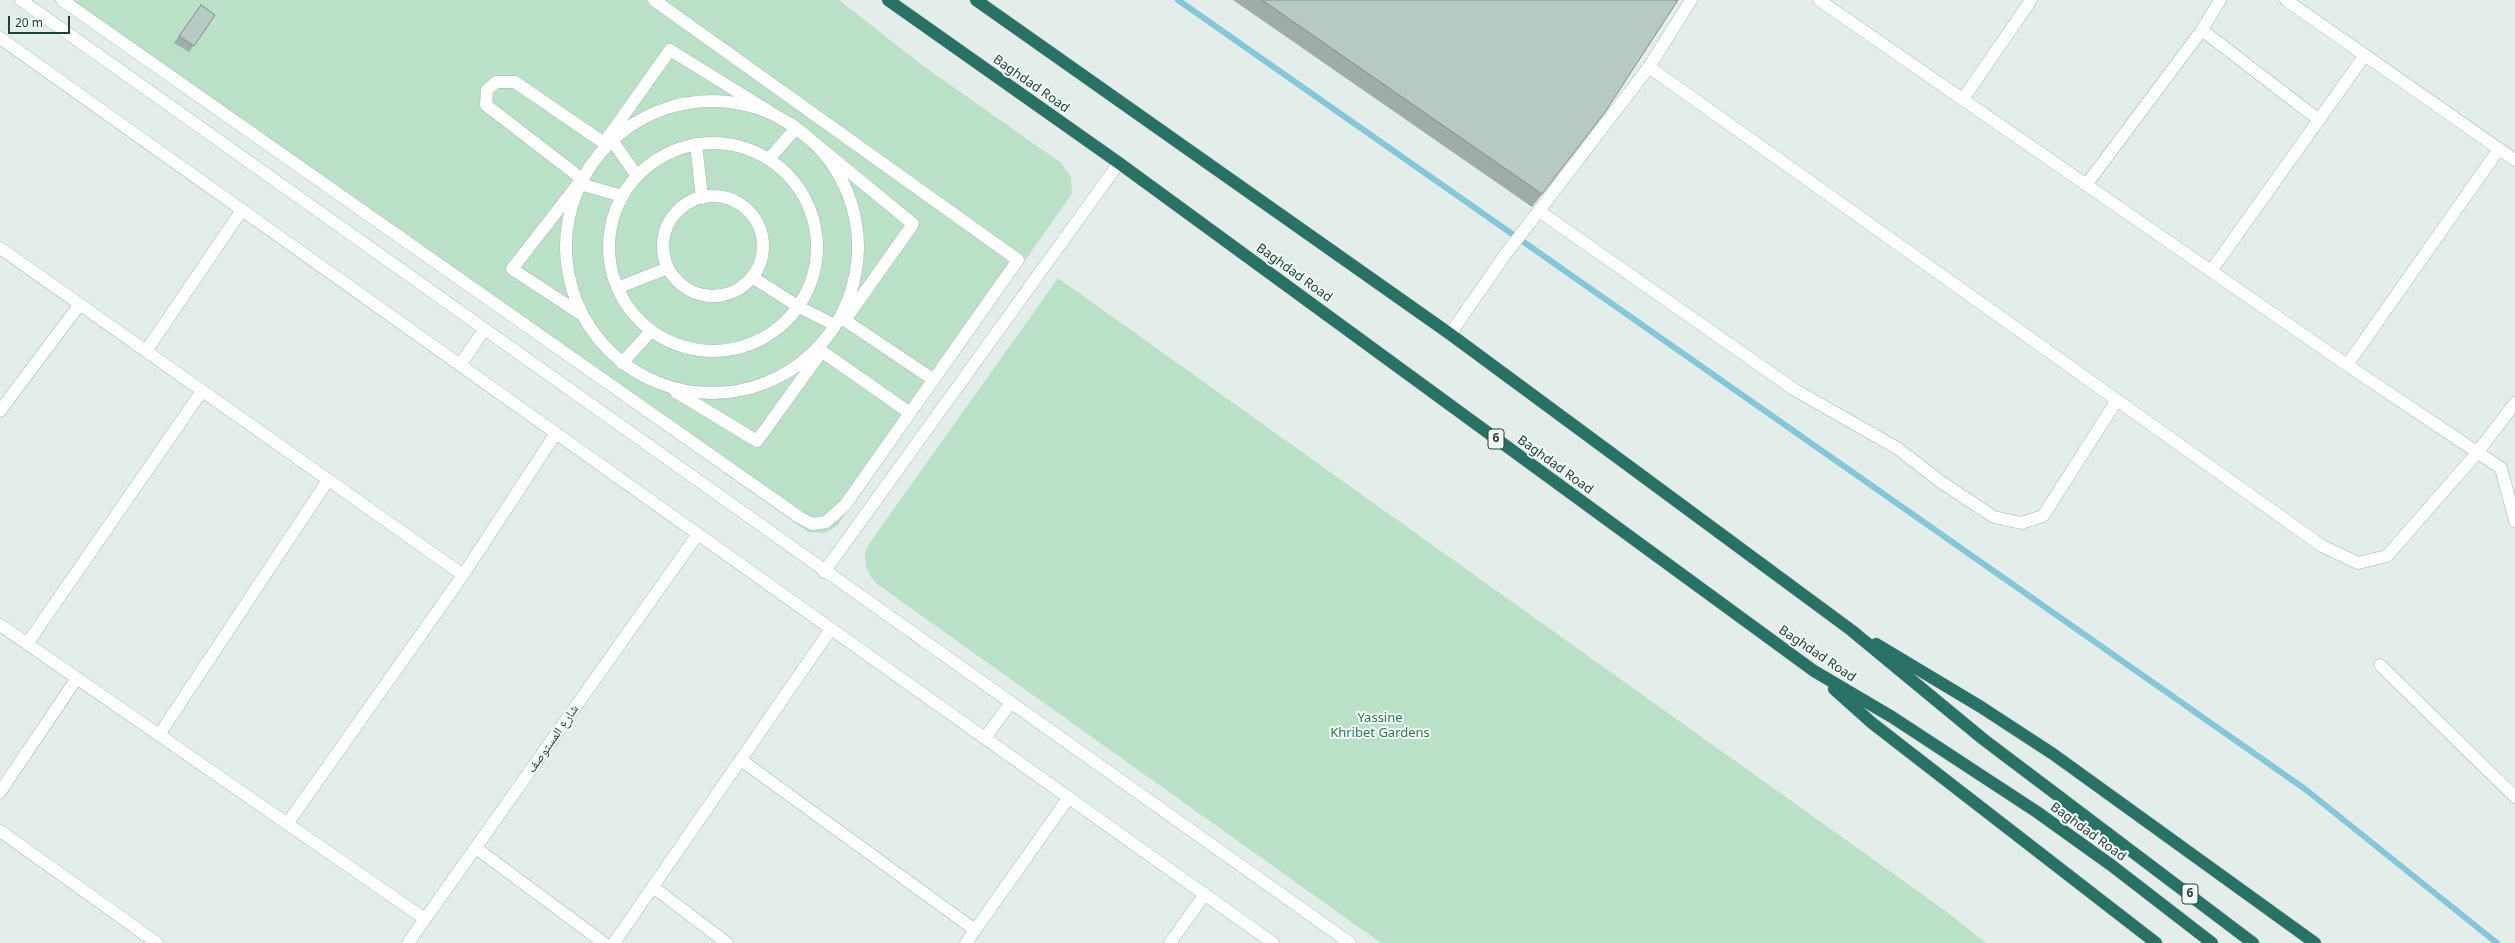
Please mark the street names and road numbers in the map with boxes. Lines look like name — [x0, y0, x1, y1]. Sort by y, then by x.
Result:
street label: Baghdad Road — [990, 52, 1072, 116]
street label: Baghdad Road — [1253, 240, 1335, 306]
road number: 6 — [1488, 429, 1504, 449]
street label: Baghdad Road — [1514, 432, 1596, 498]
street label: Baghdad Road — [1775, 622, 1859, 686]
street label: شارع المستوصف — [524, 702, 582, 776]
street label: Baghdad Road — [2047, 799, 2129, 865]
road number: 6 — [2182, 884, 2198, 904]

